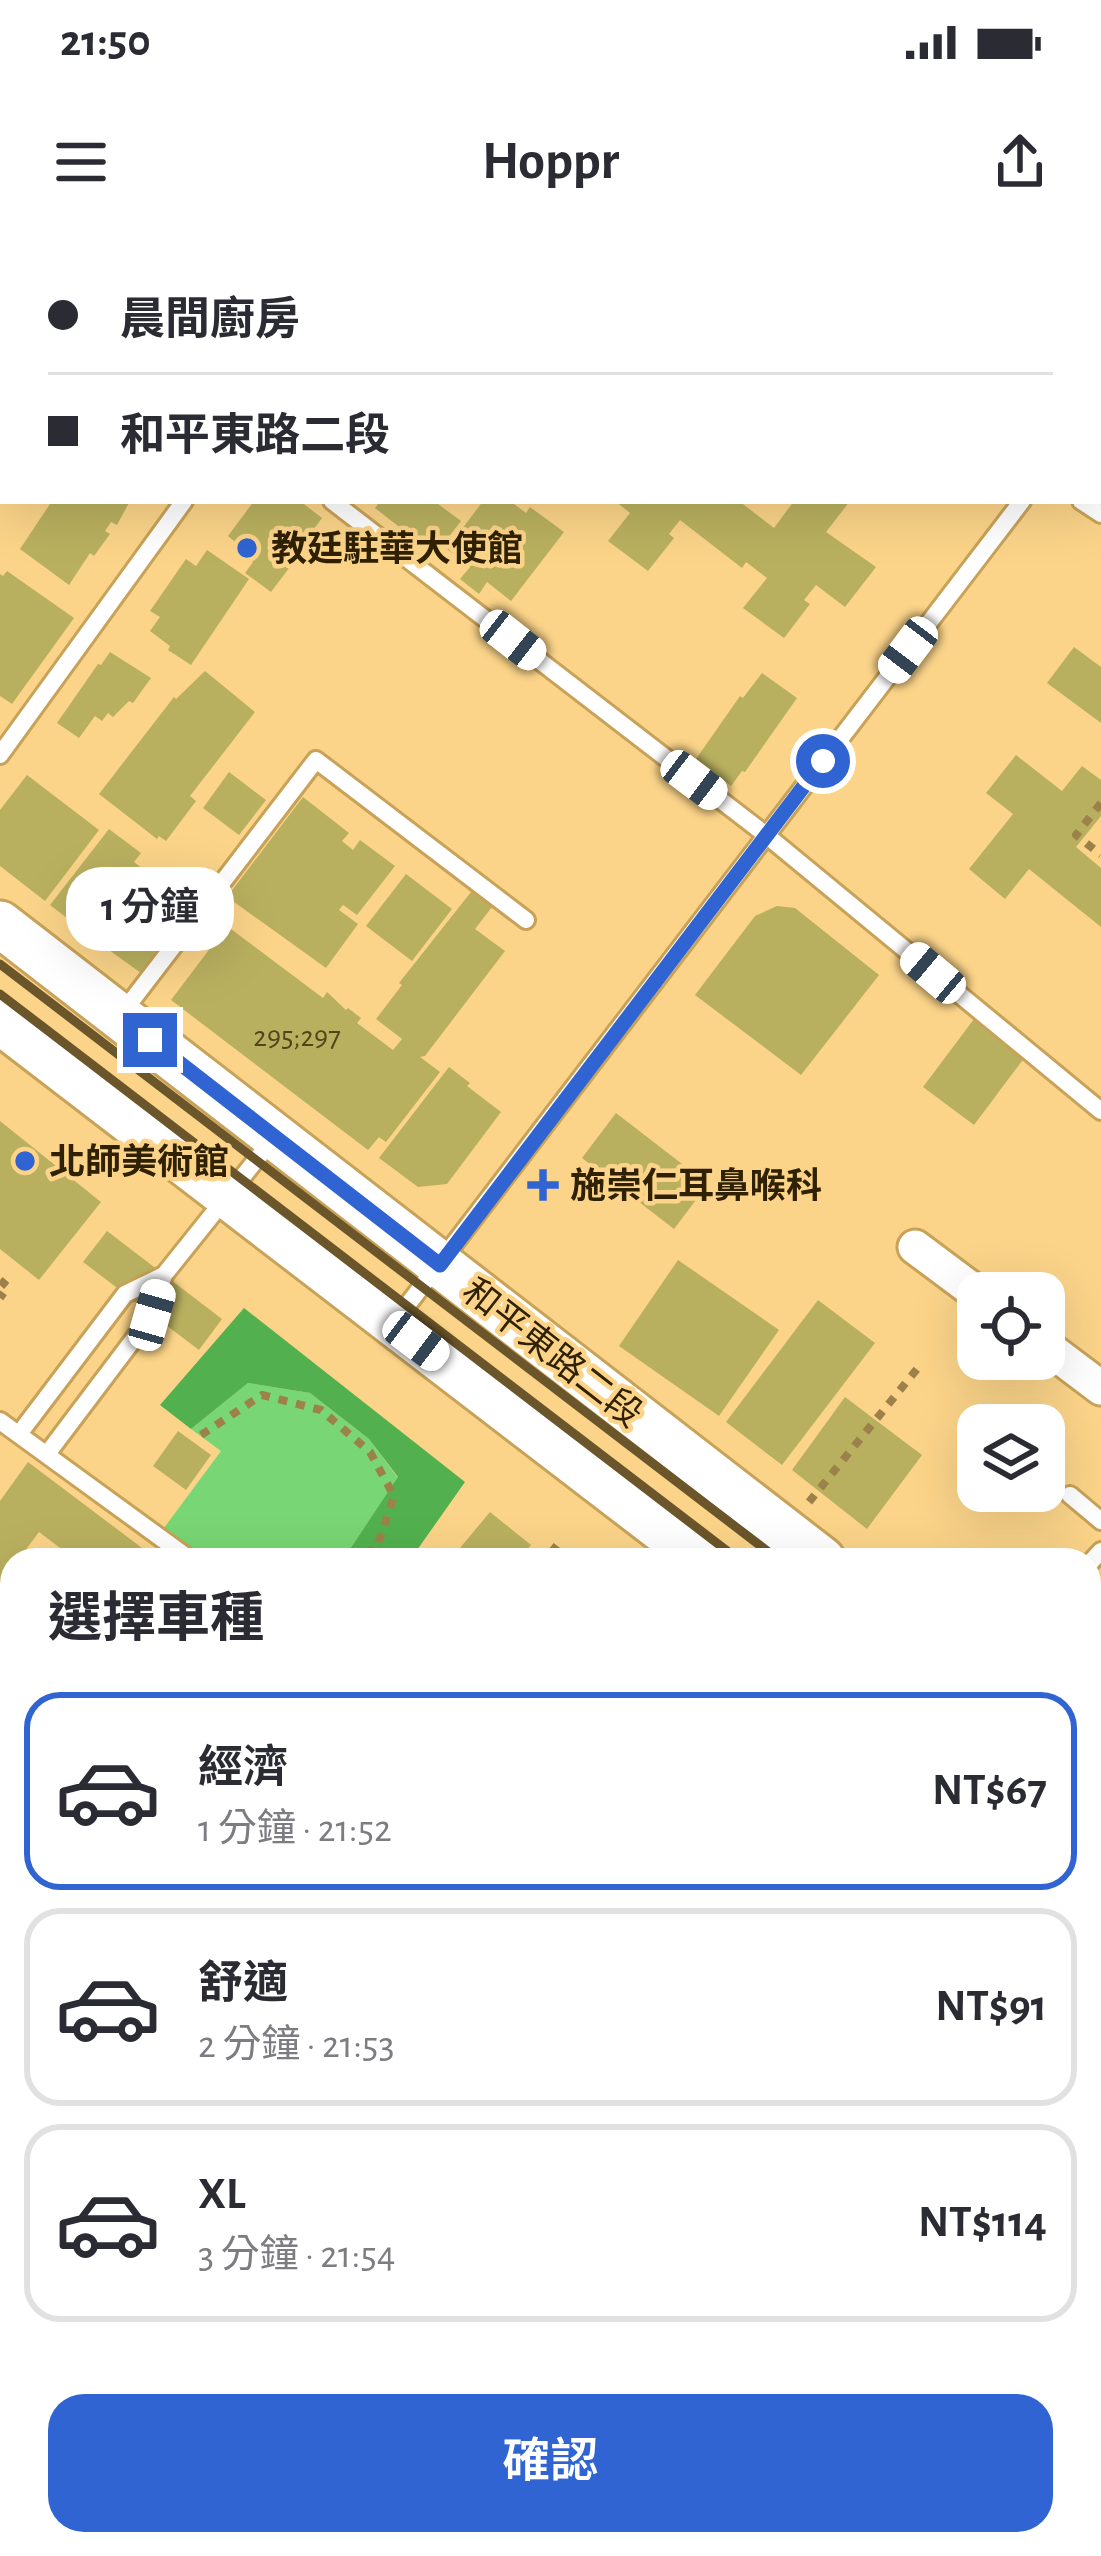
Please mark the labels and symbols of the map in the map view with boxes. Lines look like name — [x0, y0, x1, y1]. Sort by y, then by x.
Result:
place label: 教廷駐華大使館 — [271, 529, 523, 568]
marker: 教廷駐華大使館 — [234, 535, 260, 561]
car — [474, 604, 552, 676]
car — [872, 610, 944, 690]
route start — [796, 734, 850, 788]
car — [654, 744, 734, 816]
callout: 1 分鐘 — [66, 866, 234, 950]
car — [894, 936, 972, 1010]
route end — [123, 1013, 177, 1067]
house number: 295;297 — [253, 1022, 341, 1052]
place label: 北師美術館 — [49, 1142, 229, 1181]
marker: 北師美術館 — [12, 1148, 38, 1174]
place label: 施崇仁耳鼻喉科 — [570, 1167, 822, 1205]
marker: 施崇仁耳鼻喉科 — [527, 1169, 559, 1201]
street label: 和平東路二段 — [456, 1271, 649, 1434]
car — [125, 1275, 179, 1355]
car — [376, 1305, 456, 1377]

